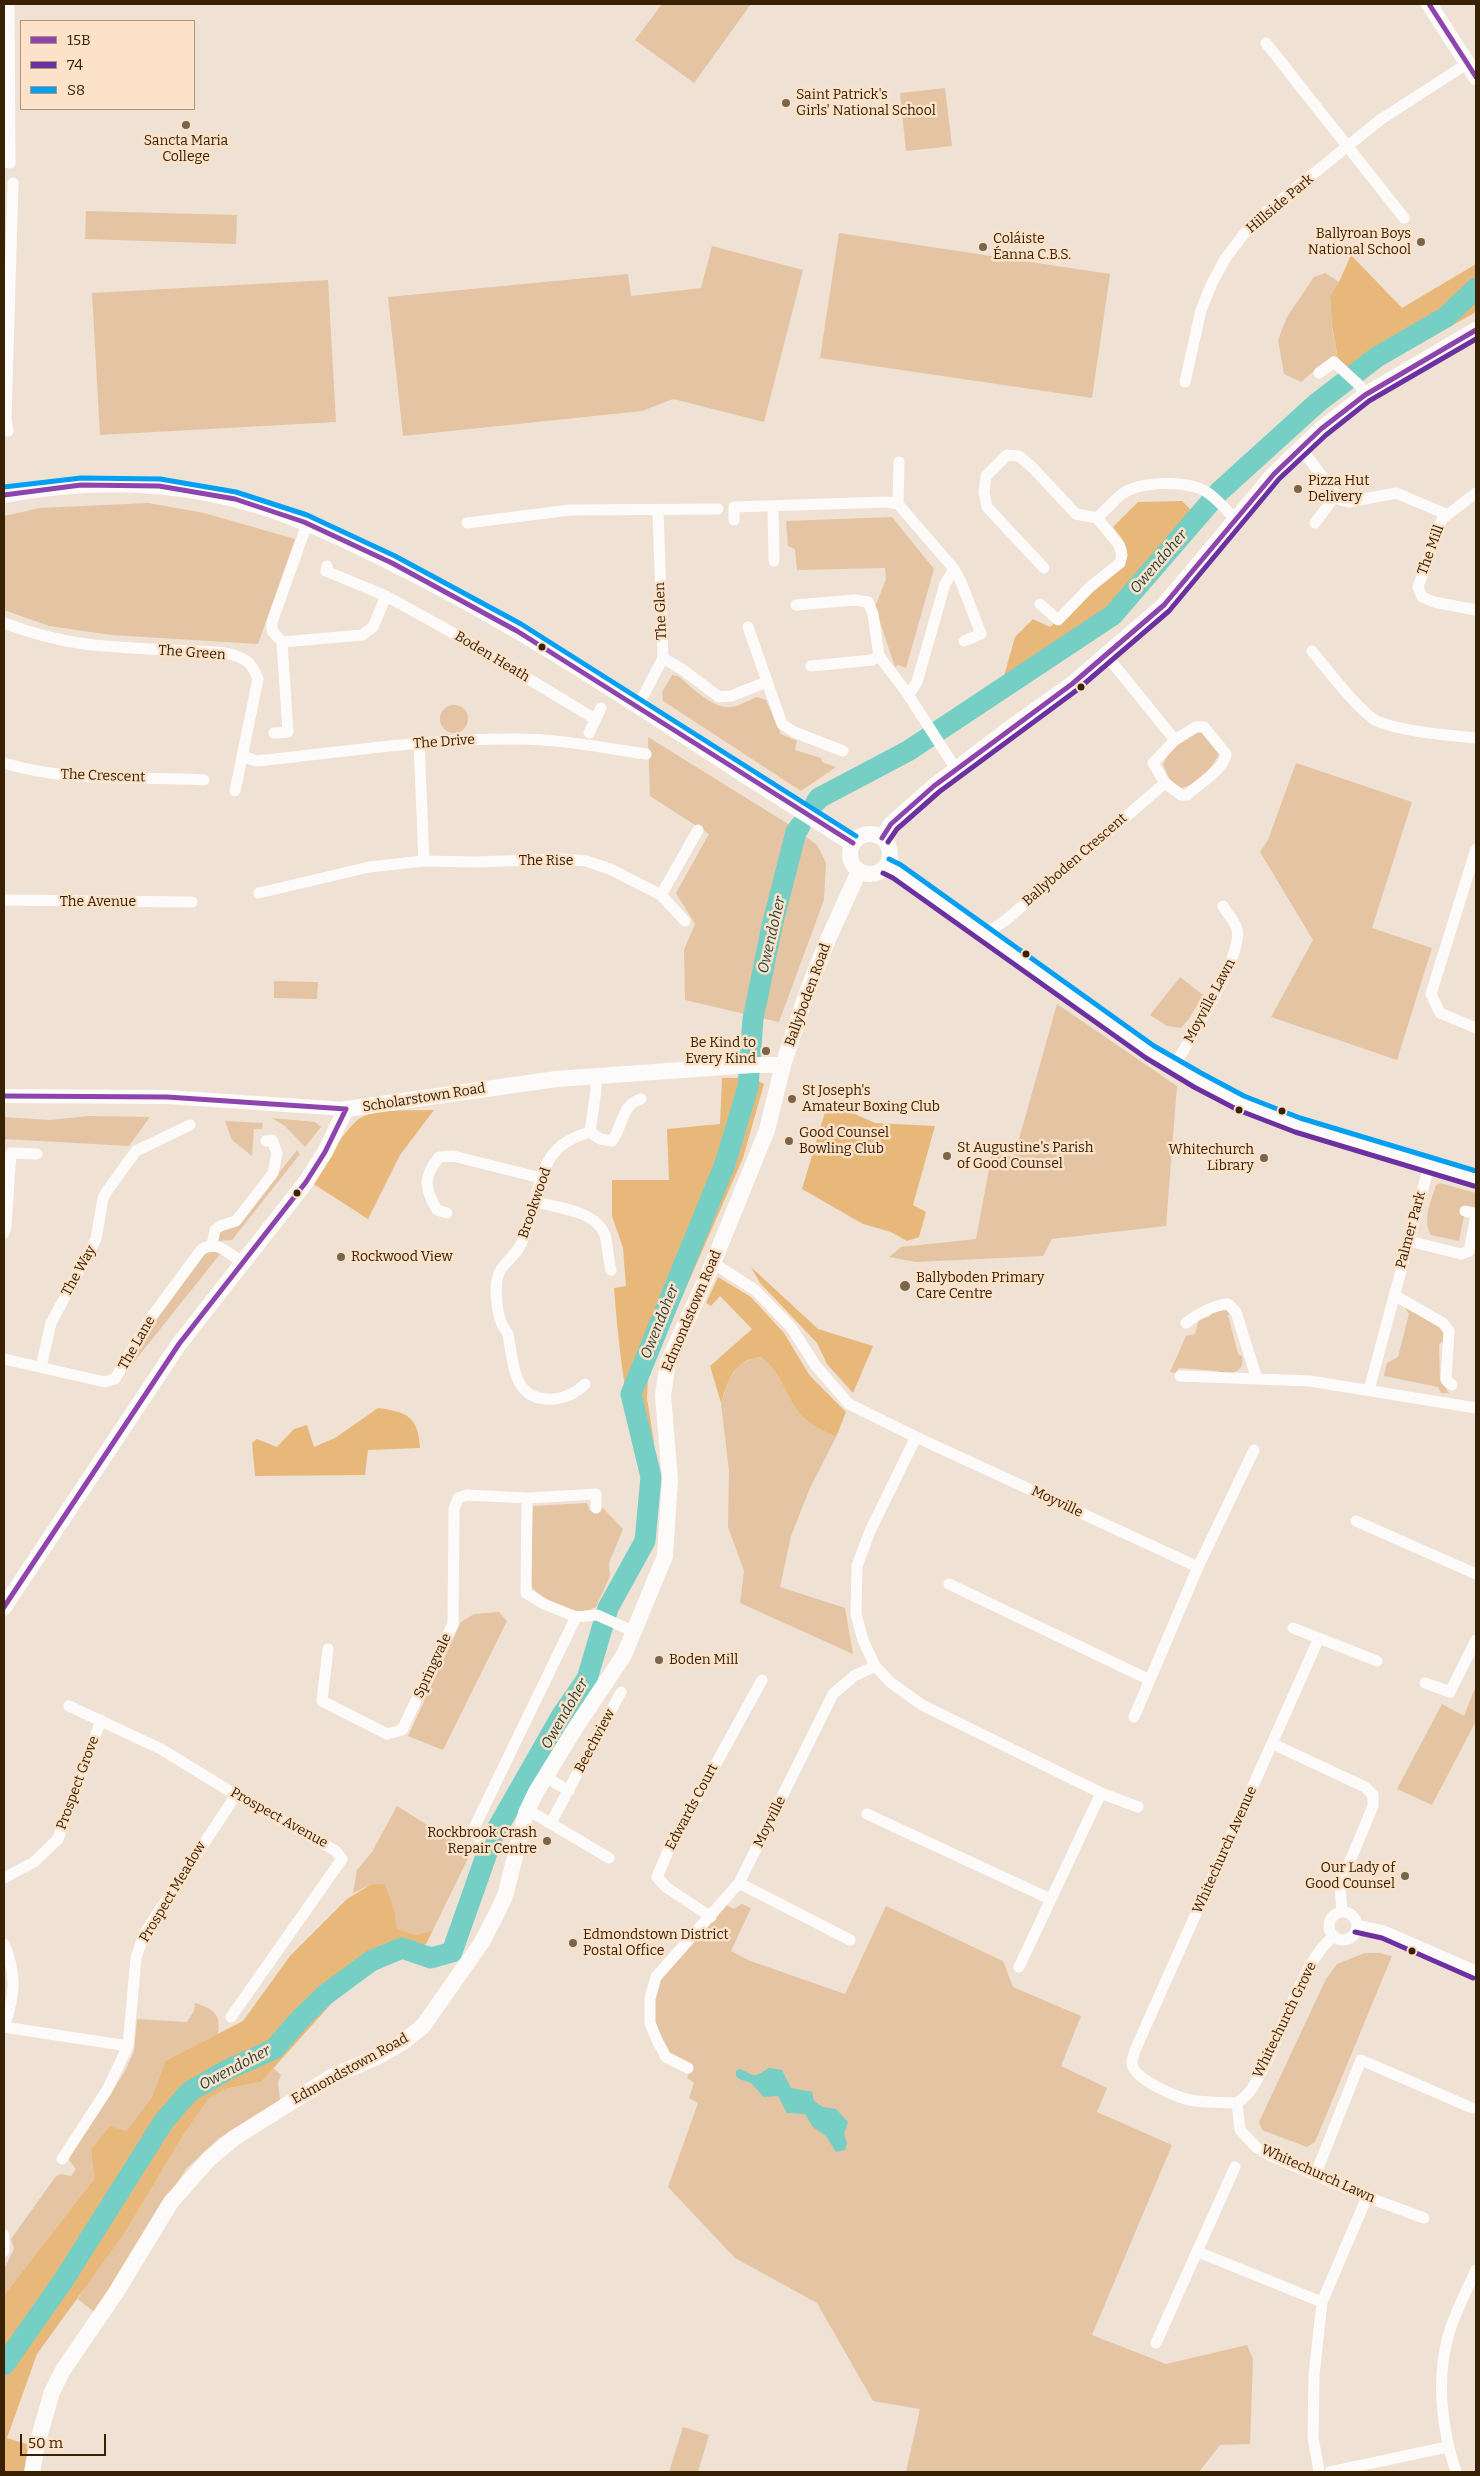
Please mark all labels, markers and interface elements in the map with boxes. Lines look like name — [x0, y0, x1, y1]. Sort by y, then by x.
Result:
legend — [20, 20, 195, 110]
text: 15B — [67, 31, 91, 49]
text: 74 — [67, 56, 83, 74]
text: S8 — [67, 81, 85, 99]
place label: Saint Patrick's Girls' National School — [796, 87, 936, 120]
marker: Saint Patrick's Girls' National School — [780, 97, 792, 109]
marker: Sancta Maria College — [180, 119, 192, 131]
place label: Sancta Maria College — [144, 133, 228, 166]
street label: Hillside Park — [1243, 171, 1317, 237]
place label: Ballyroan Boys National School — [1308, 226, 1411, 258]
place label: Coláiste Éanna C.B.S. — [993, 231, 1071, 264]
marker: Ballyroan Boys National School — [1415, 236, 1427, 248]
marker: Coláiste Éanna C.B.S. — [977, 241, 989, 253]
place label: Pizza Hut Delivery — [1308, 473, 1369, 506]
marker: Pizza Hut Delivery — [1292, 483, 1304, 495]
street label: The Mill — [1414, 523, 1448, 577]
water label: Owendoher — [1127, 527, 1191, 597]
street label: The Glen — [652, 582, 670, 640]
street label: Boden Heath — [452, 628, 532, 686]
street label: The Green — [158, 642, 226, 664]
unlabelled marker — [537, 642, 547, 652]
unlabelled marker — [1076, 682, 1086, 692]
street label: The Drive — [413, 731, 475, 753]
street label: The Crescent — [60, 766, 146, 786]
street label: Ballyboden Crescent — [1019, 810, 1131, 910]
street label: The Rise — [519, 853, 573, 869]
street label: The Avenue — [60, 894, 136, 910]
water label: Owendoher — [754, 895, 790, 975]
street label: Ballyboden Road — [782, 941, 834, 1049]
unlabelled marker — [1021, 949, 1031, 959]
street label: Moyville Lawn — [1181, 956, 1239, 1046]
place label: Be Kind to Every Kind — [685, 1035, 756, 1068]
marker: Be Kind to Every Kind — [760, 1045, 772, 1057]
street label: Scholarstown Road — [361, 1080, 487, 1116]
place label: St Joseph's Amateur Boxing Club — [802, 1083, 940, 1116]
marker: St Joseph's Amateur Boxing Club — [786, 1093, 798, 1105]
unlabelled marker — [1234, 1105, 1244, 1115]
unlabelled marker — [1277, 1106, 1287, 1116]
place label: Good Counsel Bowling Club — [799, 1125, 889, 1158]
marker: Good Counsel Bowling Club — [783, 1135, 795, 1147]
place label: St Augustine's Parish of Good Counsel — [957, 1140, 1093, 1172]
place label: Whitechurch Library — [1169, 1142, 1254, 1174]
marker: St Augustine's Parish of Good Counsel — [941, 1150, 953, 1162]
marker: Whitechurch Library — [1258, 1152, 1270, 1164]
street label: Brookwood — [515, 1165, 555, 1241]
unlabelled marker — [292, 1188, 302, 1198]
street label: Palmer Park — [1393, 1190, 1429, 1270]
street label: The Way — [58, 1243, 100, 1299]
street label: Edmondstown Road — [659, 1248, 725, 1374]
place label: Rockwood View — [351, 1249, 453, 1265]
marker: Rockwood View — [335, 1251, 347, 1263]
place label: Ballyboden Primary Care Centre — [916, 1270, 1044, 1302]
marker: Ballyboden Primary Care Centre — [898, 1279, 912, 1293]
water label: Owendoher — [637, 1282, 683, 1362]
street label: The Lane — [115, 1313, 159, 1373]
street label: Moyville — [1029, 1483, 1085, 1521]
street label: Springvale — [411, 1631, 455, 1701]
place label: Boden Mill — [669, 1652, 738, 1668]
marker: Boden Mill — [653, 1654, 665, 1666]
water label: Owendoher — [538, 1676, 592, 1752]
street label: Beechview — [571, 1706, 619, 1776]
street label: Prospect Grove — [53, 1734, 103, 1832]
street label: Edwards Court — [662, 1761, 722, 1853]
street label: Prospect Avenue — [227, 1784, 331, 1852]
street label: Whitechurch Avenue — [1189, 1784, 1261, 1916]
street label: Moyville — [750, 1794, 790, 1850]
place label: Rockbrook Crash Repair Centre — [427, 1825, 537, 1858]
marker: Rockbrook Crash Repair Centre — [541, 1835, 553, 1847]
street label: Prospect Meadow — [136, 1839, 210, 1945]
place label: Our Lady of Good Counsel — [1305, 1860, 1395, 1892]
marker: Our Lady of Good Counsel — [1399, 1870, 1411, 1882]
place label: Edmondstown District Postal Office — [583, 1927, 728, 1960]
marker: Edmondstown District Postal Office — [567, 1937, 579, 1949]
unlabelled marker — [1407, 1946, 1417, 1956]
street label: Whitechurch Grove — [1250, 1959, 1320, 2081]
street label: Edmondstown Road — [289, 2030, 411, 2108]
water label: Owendoher — [196, 2042, 274, 2094]
street label: Whitechurch Lawn — [1258, 2141, 1378, 2207]
scale bar — [22, 2424, 109, 2456]
text: 50 m — [28, 2434, 63, 2452]

